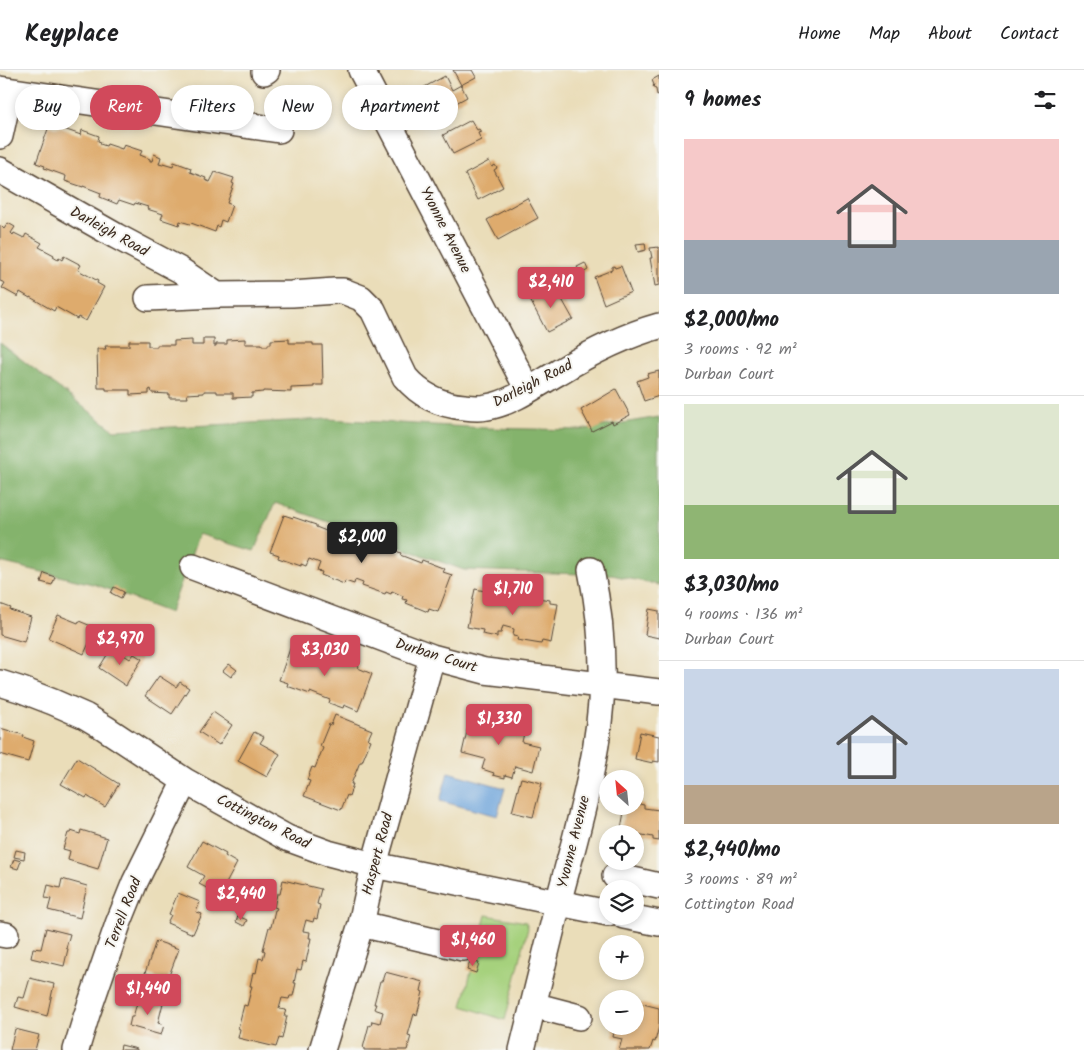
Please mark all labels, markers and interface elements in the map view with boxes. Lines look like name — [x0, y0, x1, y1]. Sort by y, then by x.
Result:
text: Keyplace — [25, 15, 119, 54]
text: Home — [798, 20, 841, 49]
text: Map — [869, 20, 900, 49]
text: About — [928, 20, 972, 49]
text: Contact — [1000, 20, 1059, 49]
text: 9 homes — [684, 84, 761, 117]
chip: Buy — [15, 85, 80, 130]
chip: Rent — [90, 85, 161, 130]
chip: Filters — [171, 85, 254, 130]
chip: New — [264, 85, 332, 130]
chip: Apartment — [342, 85, 458, 130]
icon: filters — [1031, 86, 1059, 114]
icon: home — [827, 171, 917, 261]
street label: Yvonne Avenue — [413, 182, 477, 278]
street label: Darleigh Road — [65, 200, 153, 264]
pin: $2,410 — [510, 266, 592, 309]
text: $2,410 — [529, 270, 573, 295]
text: $2,000/mo — [684, 304, 779, 337]
text: 3 rooms · 92 m² — [684, 337, 797, 362]
street label: Darleigh Road — [489, 353, 578, 414]
text: Durban Court — [684, 362, 774, 387]
icon: home — [827, 437, 917, 527]
pin: $2,000 — [321, 522, 403, 564]
text: $2,000 — [338, 525, 386, 550]
text: $3,030/mo — [684, 569, 779, 602]
pin: $1,710 — [472, 574, 554, 616]
text: $1,710 — [493, 577, 533, 602]
text: 4 rooms · 136 m² — [684, 602, 802, 627]
pin: $2,970 — [79, 624, 161, 666]
text: $2,970 — [97, 627, 143, 652]
text: Durban Court — [684, 627, 774, 652]
street label: Durban Court — [392, 632, 480, 680]
pin: $3,030 — [284, 634, 366, 677]
text: $3,030 — [301, 638, 349, 663]
icon: home — [827, 702, 917, 792]
pin: $1,330 — [458, 704, 540, 746]
text: $1,330 — [477, 707, 521, 732]
north arrow — [599, 770, 644, 815]
map controls — [599, 770, 644, 1035]
street label: Cottington Road — [212, 788, 315, 856]
street label: Yvonne Avenue — [551, 793, 597, 891]
street label: Haspert Road — [356, 810, 401, 898]
button: locate — [599, 825, 644, 870]
text: $2,440/mo — [684, 834, 781, 867]
text: 3 rooms · 89 m² — [684, 867, 797, 892]
street label: Terrell Road — [99, 873, 149, 952]
pin: $2,440 — [200, 878, 282, 921]
button: layers — [599, 880, 644, 925]
text: $2,440 — [217, 882, 265, 907]
text: Cottington Road — [684, 892, 794, 917]
pin: $1,460 — [432, 924, 514, 967]
text: $1,460 — [451, 928, 495, 953]
button: + — [599, 935, 644, 980]
pin: $1,440 — [107, 974, 189, 1016]
text: $1,440 — [126, 977, 170, 1002]
button: − — [599, 990, 644, 1035]

